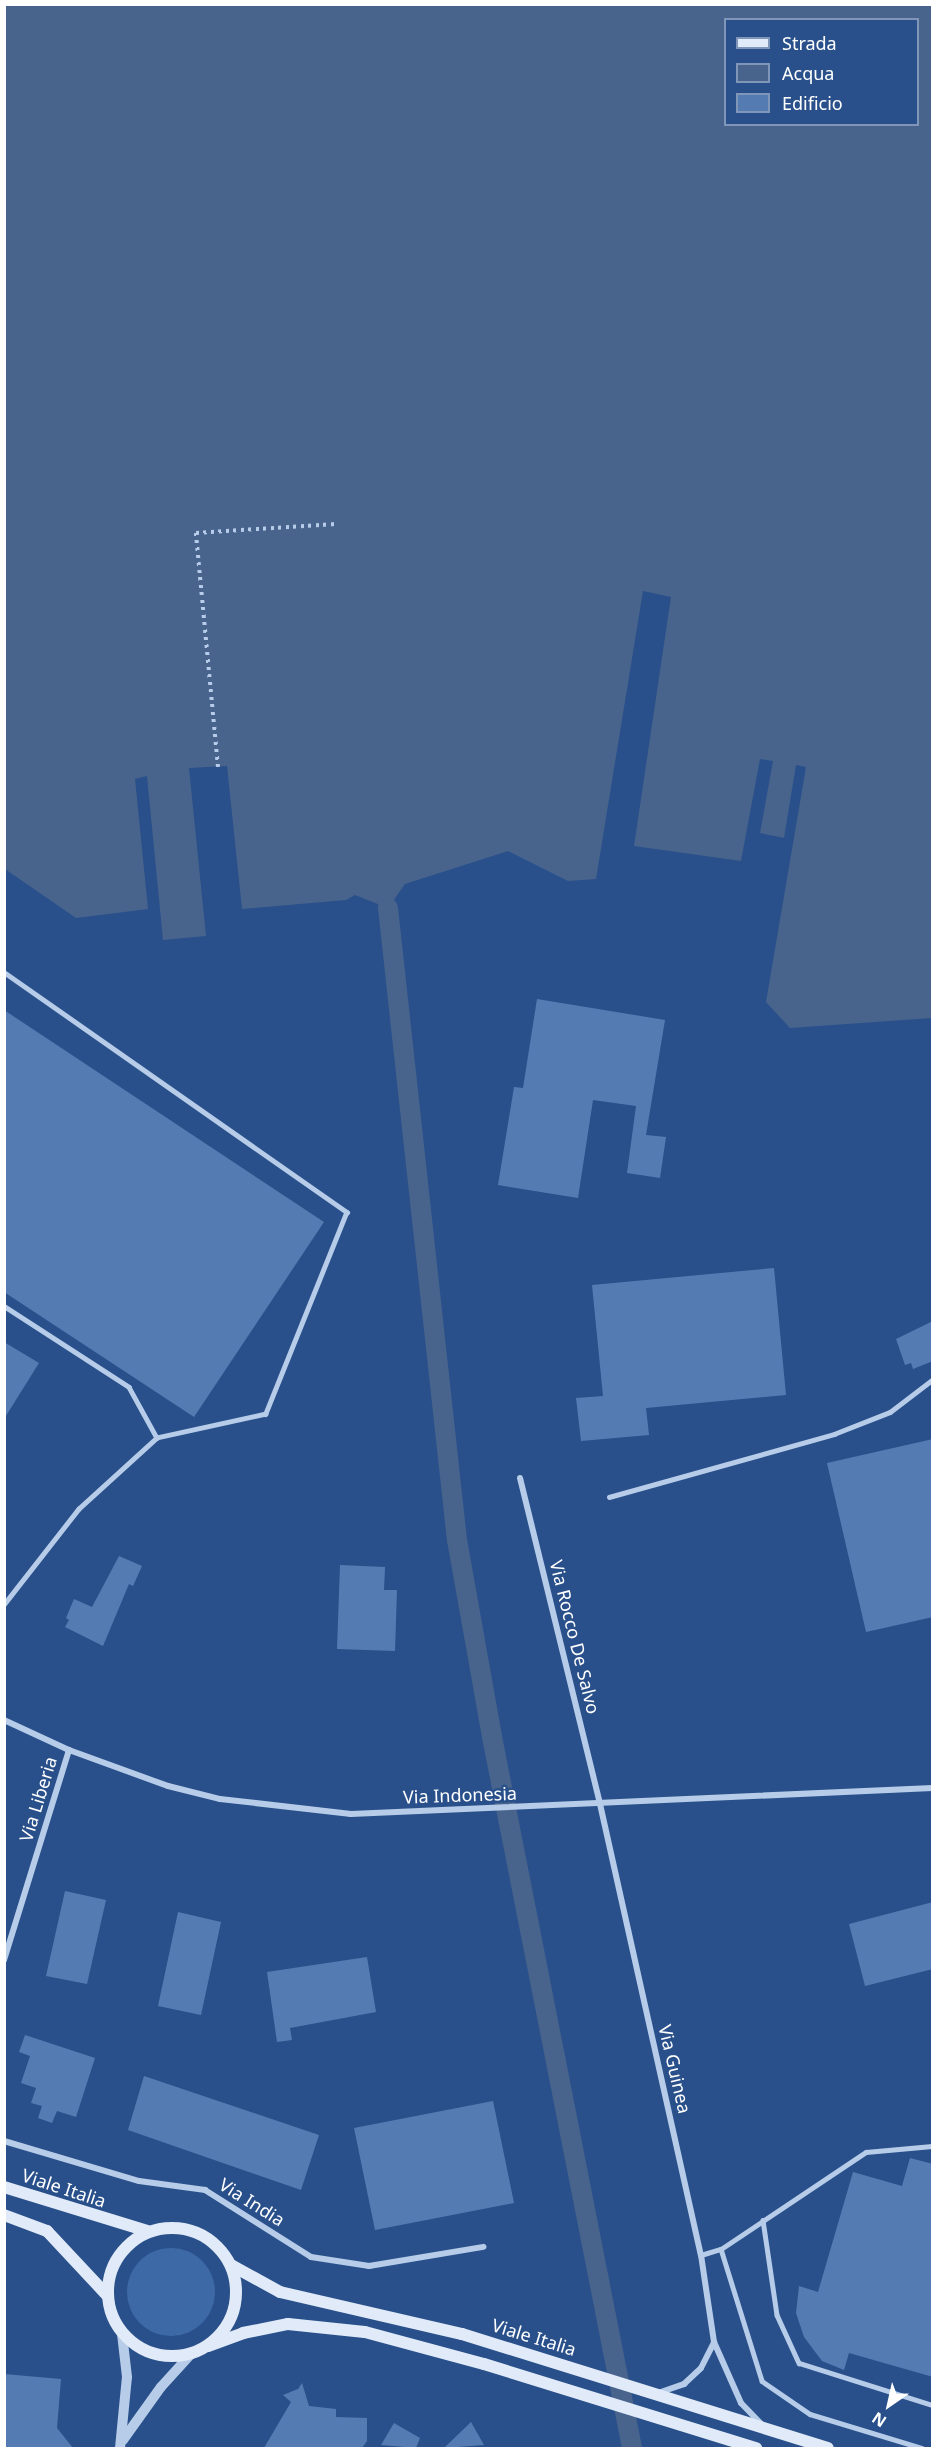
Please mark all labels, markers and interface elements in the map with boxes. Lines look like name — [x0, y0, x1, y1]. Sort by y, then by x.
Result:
legend — [724, 18, 919, 126]
text: Strada — [782, 31, 837, 55]
text: Acqua — [782, 61, 834, 85]
text: Edificio — [782, 91, 843, 115]
street label: Via Rocco De Salvo — [545, 1558, 605, 1716]
street label: Via Liberia — [15, 1754, 61, 1844]
street label: Via Indonesia — [403, 1782, 517, 1808]
street label: Via Guinea — [654, 2022, 696, 2116]
street label: Viale Italia — [19, 2164, 109, 2212]
street label: Via India — [215, 2173, 289, 2231]
street label: Viale Italia — [489, 2314, 579, 2360]
north arrow — [859, 2375, 919, 2435]
text: N — [867, 2407, 890, 2433]

